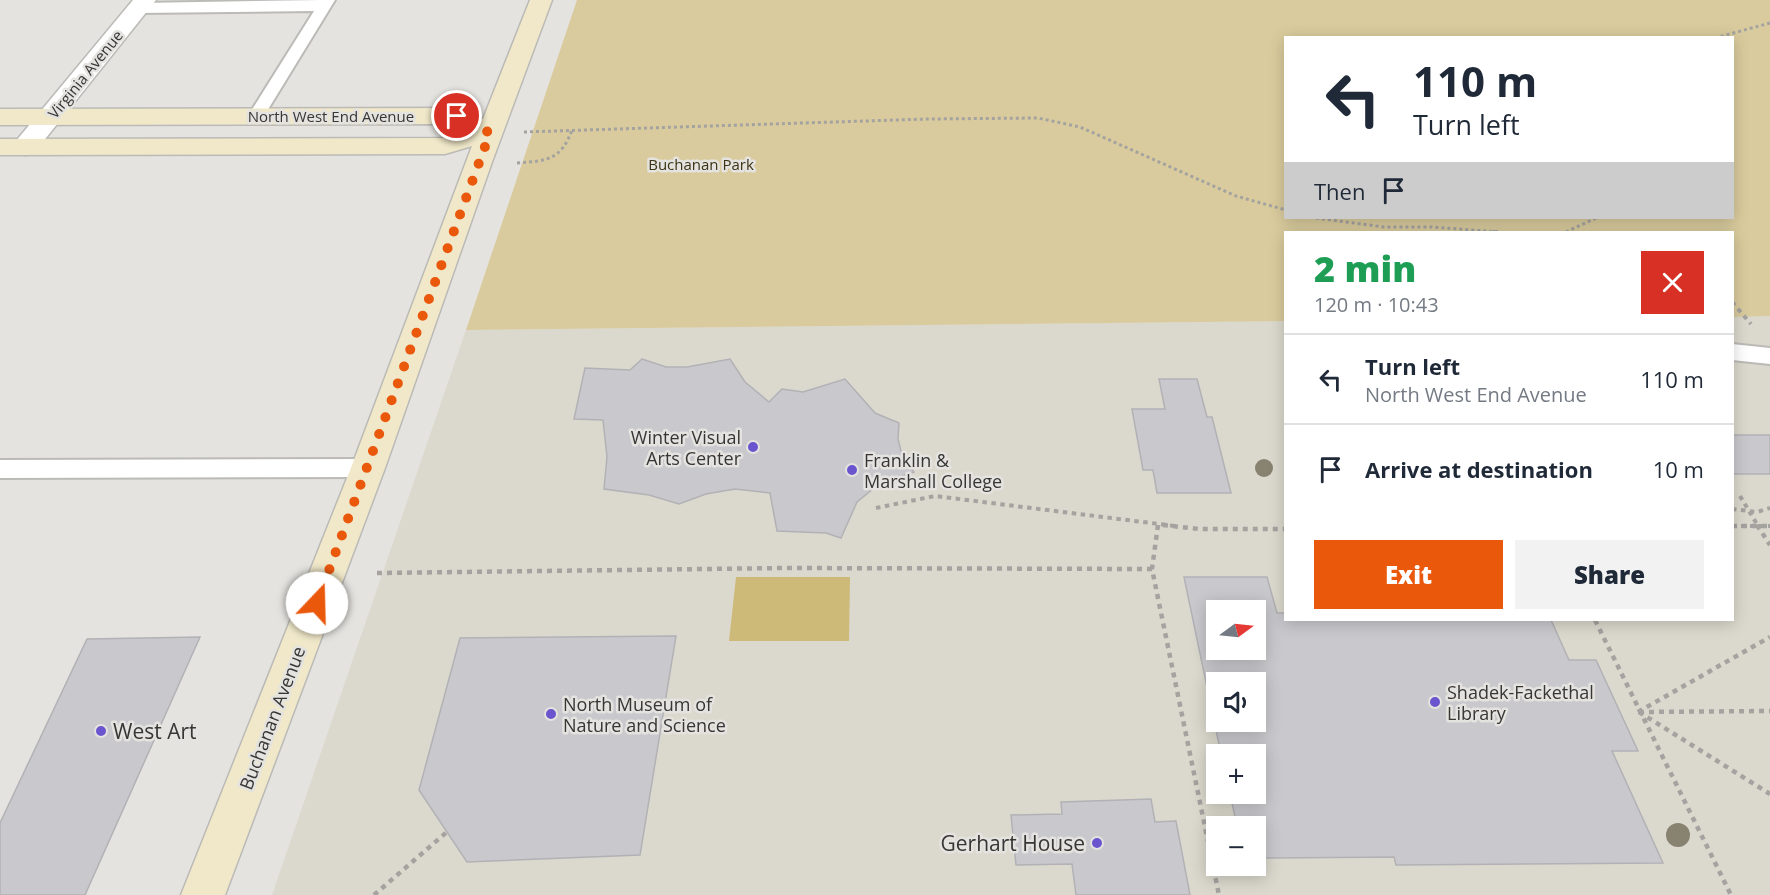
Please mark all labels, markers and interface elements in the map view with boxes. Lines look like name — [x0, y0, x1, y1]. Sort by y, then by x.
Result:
street label: Virginia Avenue — [43, 26, 127, 122]
text: 110 m — [1413, 52, 1537, 109]
icon: left — [1314, 60, 1392, 138]
pin — [431, 90, 482, 141]
icon: arrive — [440, 99, 473, 132]
street label: North West End Avenue — [248, 106, 414, 126]
text: Turn left — [1413, 106, 1520, 143]
park label: Buchanan Park — [648, 154, 754, 174]
icon: arrive — [1377, 174, 1410, 207]
text: Then — [1314, 176, 1365, 206]
text: 2 min — [1314, 244, 1416, 293]
button: close — [1641, 251, 1704, 314]
text: 120 m · 10:43 — [1314, 291, 1439, 318]
text: Turn left — [1365, 351, 1460, 381]
icon: left — [1314, 363, 1347, 396]
text: 110 m — [1640, 364, 1704, 394]
text: North West End Avenue — [1365, 381, 1587, 408]
place label: Winter Visual Arts Center — [631, 425, 742, 470]
marker: Winter Visual Arts Center — [746, 440, 760, 454]
place label: Franklin & Marshall College — [864, 448, 1002, 493]
icon: arrive — [1314, 453, 1347, 486]
text: Arrive at destination — [1365, 454, 1593, 484]
text: 10 m — [1653, 454, 1704, 484]
marker: Franklin & Marshall College — [845, 463, 859, 477]
button: Exit — [1314, 540, 1503, 609]
button: Share — [1515, 540, 1704, 609]
position arrow — [285, 571, 349, 635]
north arrow — [1206, 600, 1266, 660]
map controls — [1206, 600, 1266, 876]
street label: Buchanan Avenue — [234, 643, 310, 793]
button: sound — [1206, 672, 1266, 732]
place label: Shadek-Fackethal Library — [1447, 680, 1594, 725]
place label: North Museum of Nature and Science — [563, 692, 726, 737]
marker: Shadek-Fackethal Library — [1428, 695, 1442, 709]
marker: North Museum of Nature and Science — [544, 707, 558, 721]
place label: West Art — [113, 717, 196, 745]
marker: West Art — [94, 724, 108, 738]
button: + — [1206, 744, 1266, 804]
button: − — [1206, 816, 1266, 876]
place label: Gerhart House — [940, 829, 1085, 857]
marker: Gerhart House — [1090, 836, 1104, 850]

